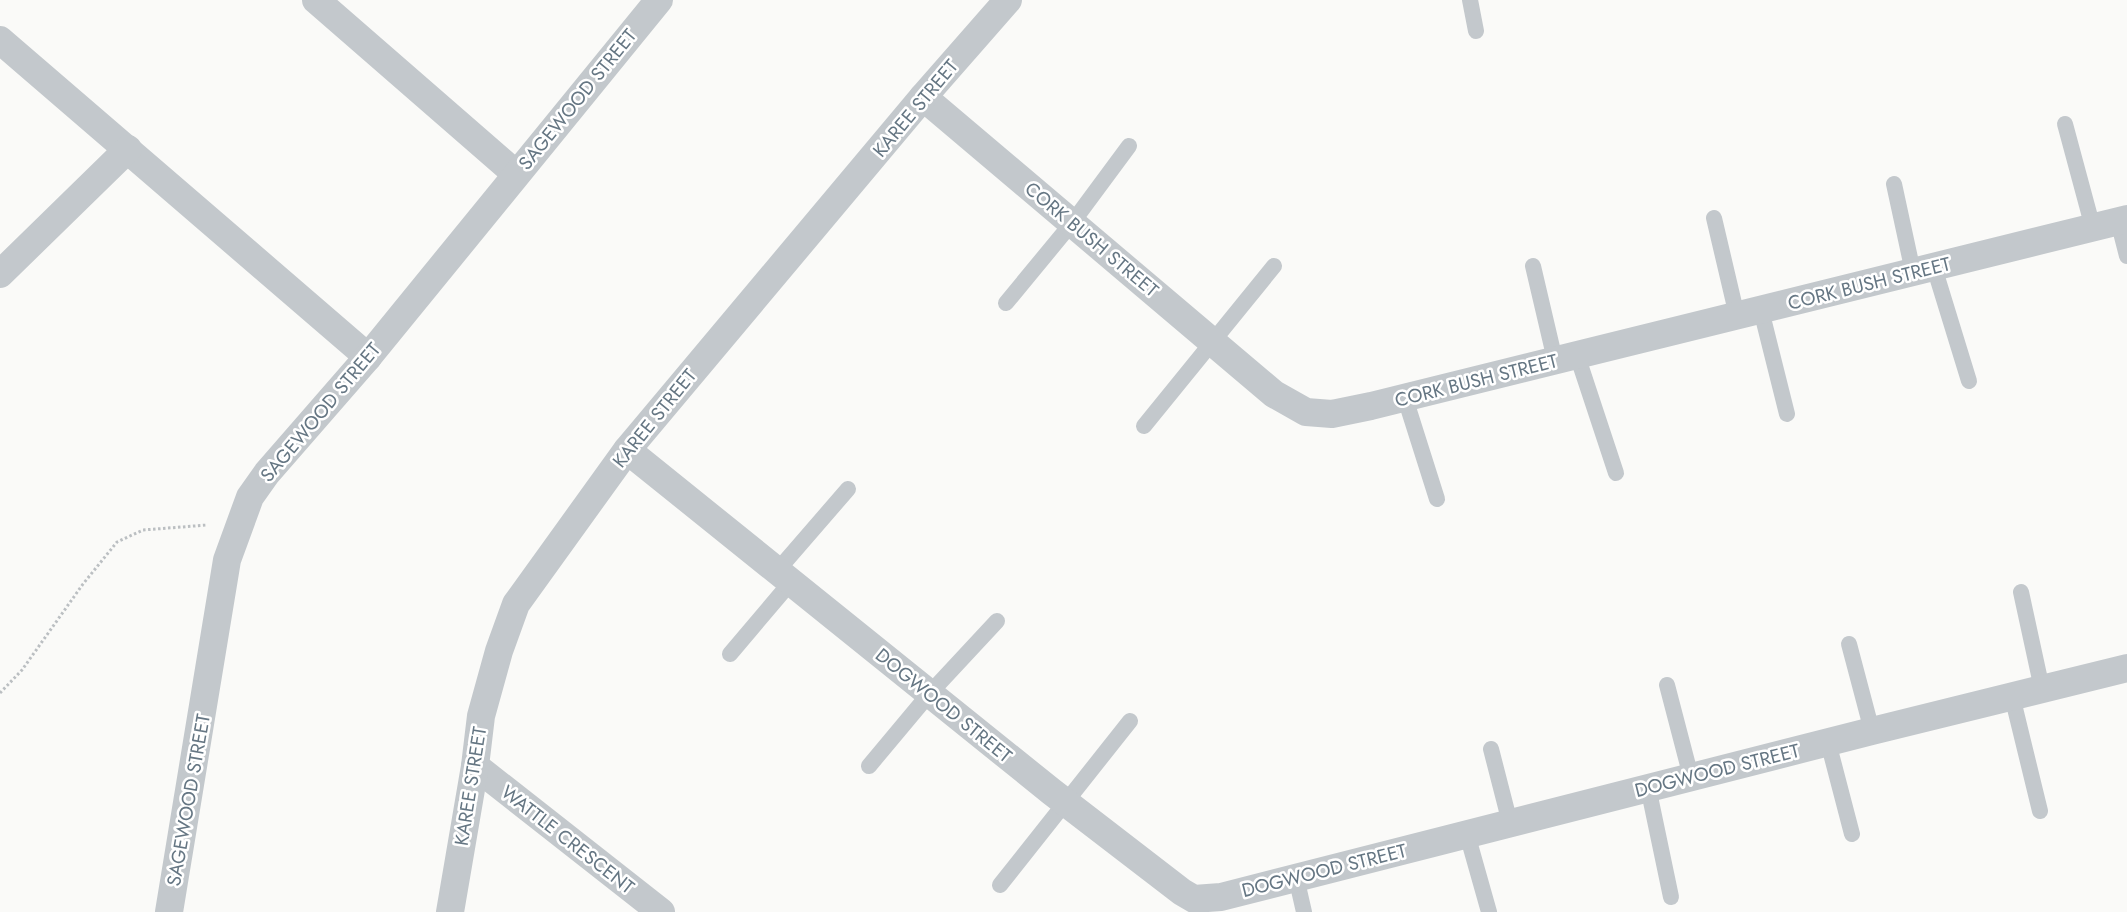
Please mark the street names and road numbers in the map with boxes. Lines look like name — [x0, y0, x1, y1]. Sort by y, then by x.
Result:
street label: SAGEWOOD STREET — [512, 23, 643, 176]
street label: KAREE STREET — [866, 54, 964, 163]
street label: CORK BUSH STREET — [1019, 175, 1164, 303]
street label: CORK BUSH STREET — [1785, 250, 1954, 317]
street label: SAGEWOOD STREET — [254, 337, 387, 488]
street label: CORK BUSH STREET — [1392, 347, 1561, 414]
street label: KAREE STREET — [606, 363, 703, 473]
street label: DOGWOOD STREET — [870, 642, 1018, 769]
street label: SAGEWOOD STREET — [160, 712, 217, 888]
street label: KAREE STREET — [448, 724, 493, 848]
street label: DOGWOOD STREET — [1632, 737, 1802, 804]
street label: WATTLE CRESCENT — [495, 779, 640, 900]
street label: DOGWOOD STREET — [1239, 837, 1409, 904]

